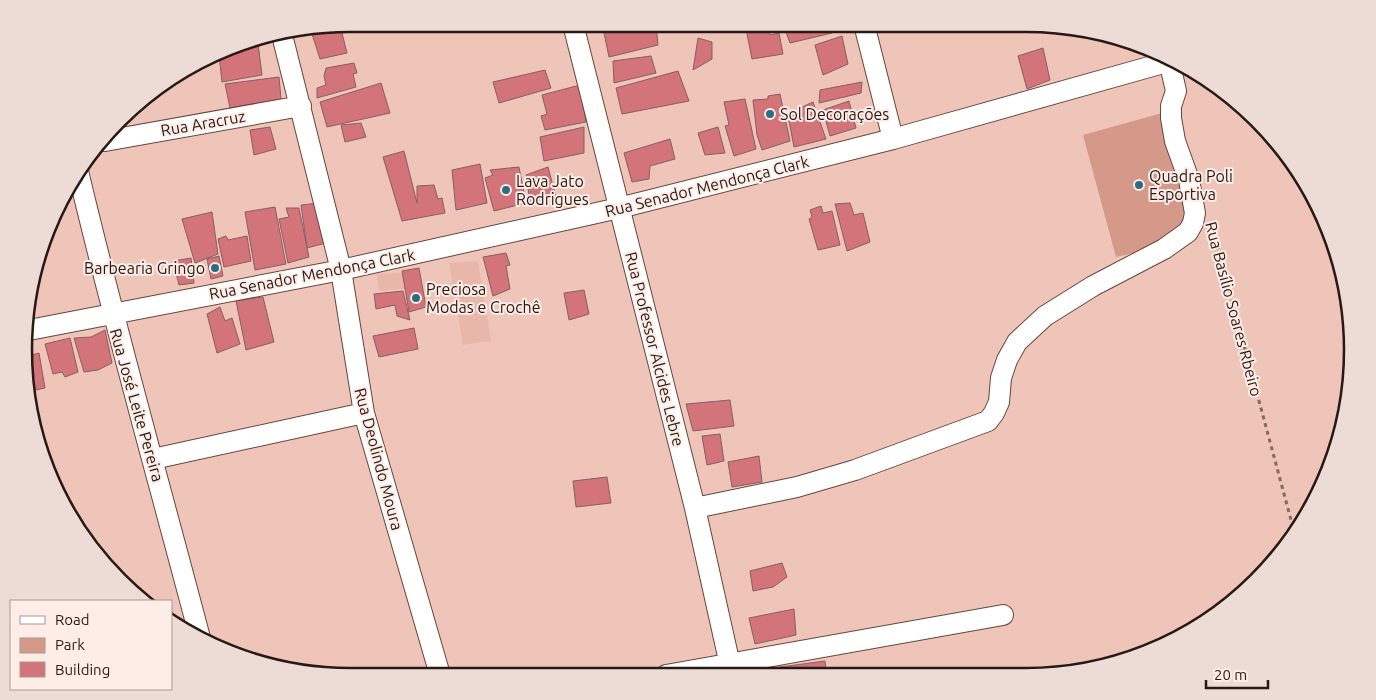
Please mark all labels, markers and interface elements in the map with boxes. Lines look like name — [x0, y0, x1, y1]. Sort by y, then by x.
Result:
place label: Sol Decorações — [780, 105, 889, 123]
street label: Rua Aracruz — [159, 107, 247, 139]
marker: Sol Decorações — [764, 108, 776, 120]
street label: Rua Senador Mendonça Clark — [603, 152, 811, 220]
place label: Quadra Poli Esportiva — [1149, 167, 1233, 203]
place label: Lava Jato Rodrigues — [516, 172, 589, 208]
marker: Quadra Poli Esportiva — [1133, 179, 1145, 191]
marker: Lava Jato Rodrigues — [500, 184, 512, 196]
street label: Rua Basílio Soares Rbeiro — [1202, 220, 1266, 398]
street label: Rua Senador Mendonça Clark — [207, 245, 417, 303]
street label: Rua Professor Alcides Lebre — [622, 250, 688, 448]
place label: Barbearia Gringo — [84, 259, 205, 277]
marker: Barbearia Gringo — [209, 262, 221, 274]
place label: Preciosa Modas e Crochê — [426, 280, 541, 316]
marker: Preciosa Modas e Crochê — [410, 292, 422, 304]
street label: Rua José Leite Pereira — [107, 326, 167, 484]
street label: Rua Deolindo Moura — [351, 386, 407, 532]
legend — [10, 600, 172, 690]
text: Road — [55, 611, 90, 628]
text: Park — [55, 636, 85, 653]
scale bar — [1206, 658, 1268, 690]
text: Building — [55, 661, 110, 678]
text: 20 m — [1214, 666, 1247, 683]

